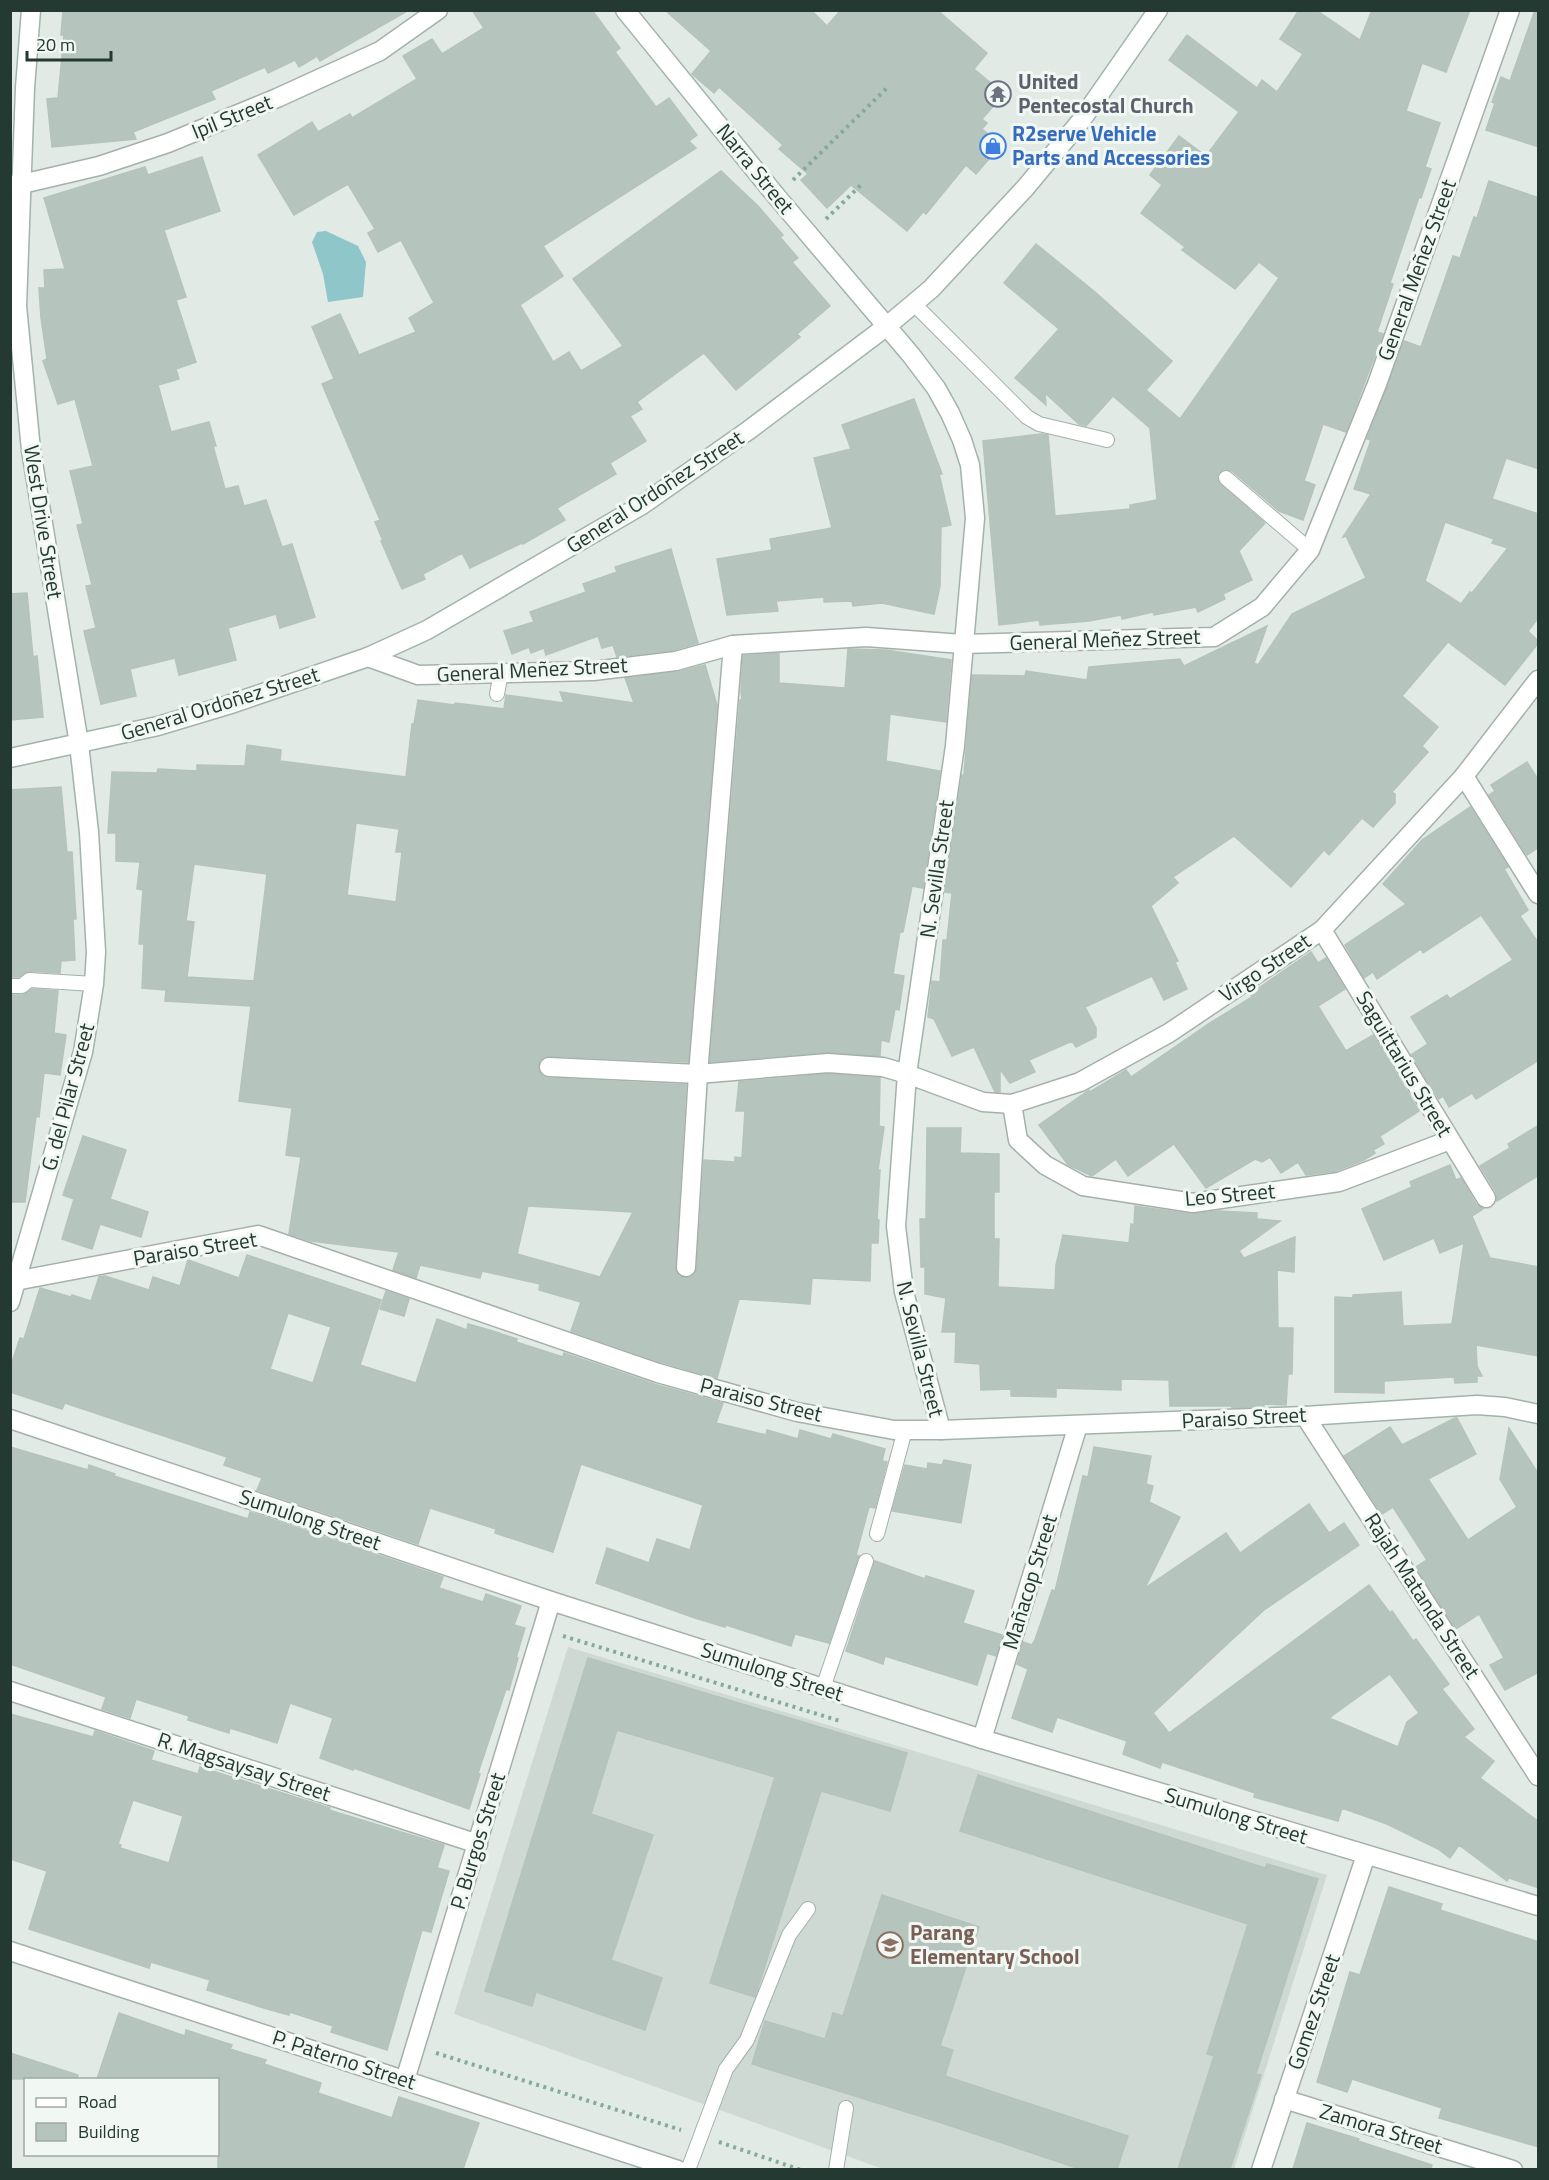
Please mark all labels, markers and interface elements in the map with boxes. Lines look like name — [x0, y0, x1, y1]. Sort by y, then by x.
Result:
scale bar — [27, 24, 111, 62]
text: 20 m — [36, 31, 75, 58]
place label: United Pentecostal Church — [1018, 65, 1194, 121]
temple icon: United Pentecostal Church — [983, 79, 1013, 109]
street label: Ipil Street — [186, 85, 277, 147]
street label: Narra Street — [709, 116, 803, 221]
place label: R2serve Vehicle Parts and Accessories — [1012, 117, 1210, 173]
shop icon: R2serve Vehicle Parts and Accessories — [978, 131, 1008, 161]
street label: General Meñez Street — [1368, 174, 1464, 365]
street label: General Ordoñez Street — [559, 421, 750, 561]
street label: West Drive Street — [16, 443, 72, 602]
street label: General Meñez Street — [1009, 620, 1202, 658]
street label: General Meñez Street — [436, 648, 629, 690]
street label: General Ordoñez Street — [117, 657, 323, 748]
street label: N. Sevilla Street — [911, 797, 962, 940]
street label: Virgo Street — [1212, 924, 1317, 1010]
street label: Saguittarius Street — [1349, 984, 1461, 1143]
street label: G. del Pilar Street — [32, 1019, 102, 1174]
street label: Leo Street — [1183, 1174, 1277, 1214]
street label: Paraiso Street — [131, 1222, 260, 1274]
street label: N. Sevilla Street — [889, 1278, 953, 1421]
street label: Paraiso Street — [697, 1368, 826, 1430]
street label: Paraiso Street — [1181, 1398, 1308, 1436]
street label: Sumulong Street — [235, 1480, 386, 1558]
street label: Rajah Matanda Street — [1357, 1506, 1489, 1685]
street label: Mañacop Street — [993, 1510, 1065, 1653]
street label: Sumulong Street — [697, 1633, 848, 1709]
street label: R. Magsaysay Street — [154, 1723, 336, 1809]
street label: P. Burgos Street — [441, 1768, 513, 1913]
street label: Sumulong Street — [1161, 1778, 1312, 1852]
place label: Parang Elementary School — [910, 1916, 1080, 1972]
school or university icon: Parang Elementary School — [875, 1930, 905, 1960]
street label: Gomez Street — [1278, 1949, 1348, 2074]
street label: P. Paterno Street — [268, 2021, 421, 2098]
legend — [24, 2078, 219, 2156]
text: Road — [78, 2088, 117, 2115]
street label: Zamora Street — [1316, 2094, 1447, 2162]
text: Building — [78, 2118, 139, 2145]

